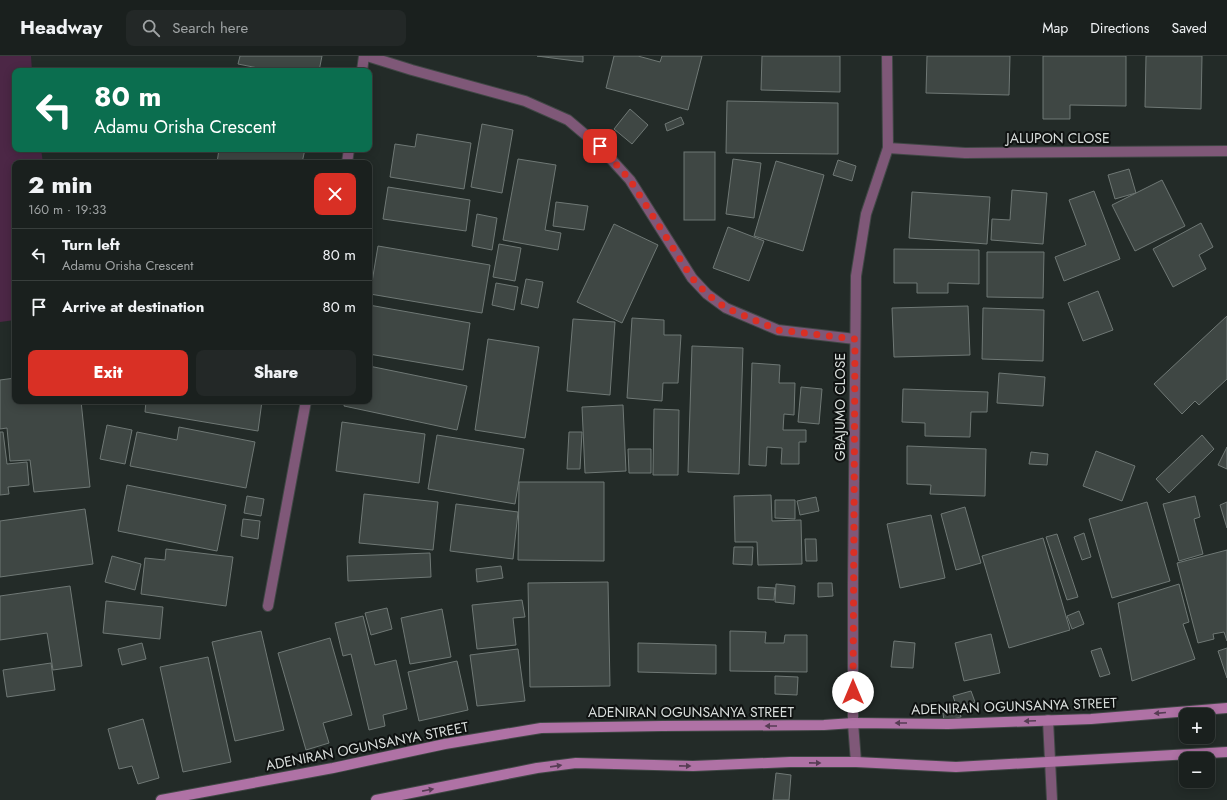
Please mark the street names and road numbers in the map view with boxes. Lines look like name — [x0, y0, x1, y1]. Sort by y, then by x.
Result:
street label: JALUPON CLOSE — [1004, 128, 1110, 148]
street label: GBAJUMO CLOSE — [830, 353, 850, 461]
street label: ADENIRAN OGUNSANYA STREET — [911, 692, 1118, 720]
street label: ADENIRAN OGUNSANYA STREET — [588, 702, 794, 722]
street label: ADENIRAN OGUNSANYA STREET — [264, 716, 470, 775]

